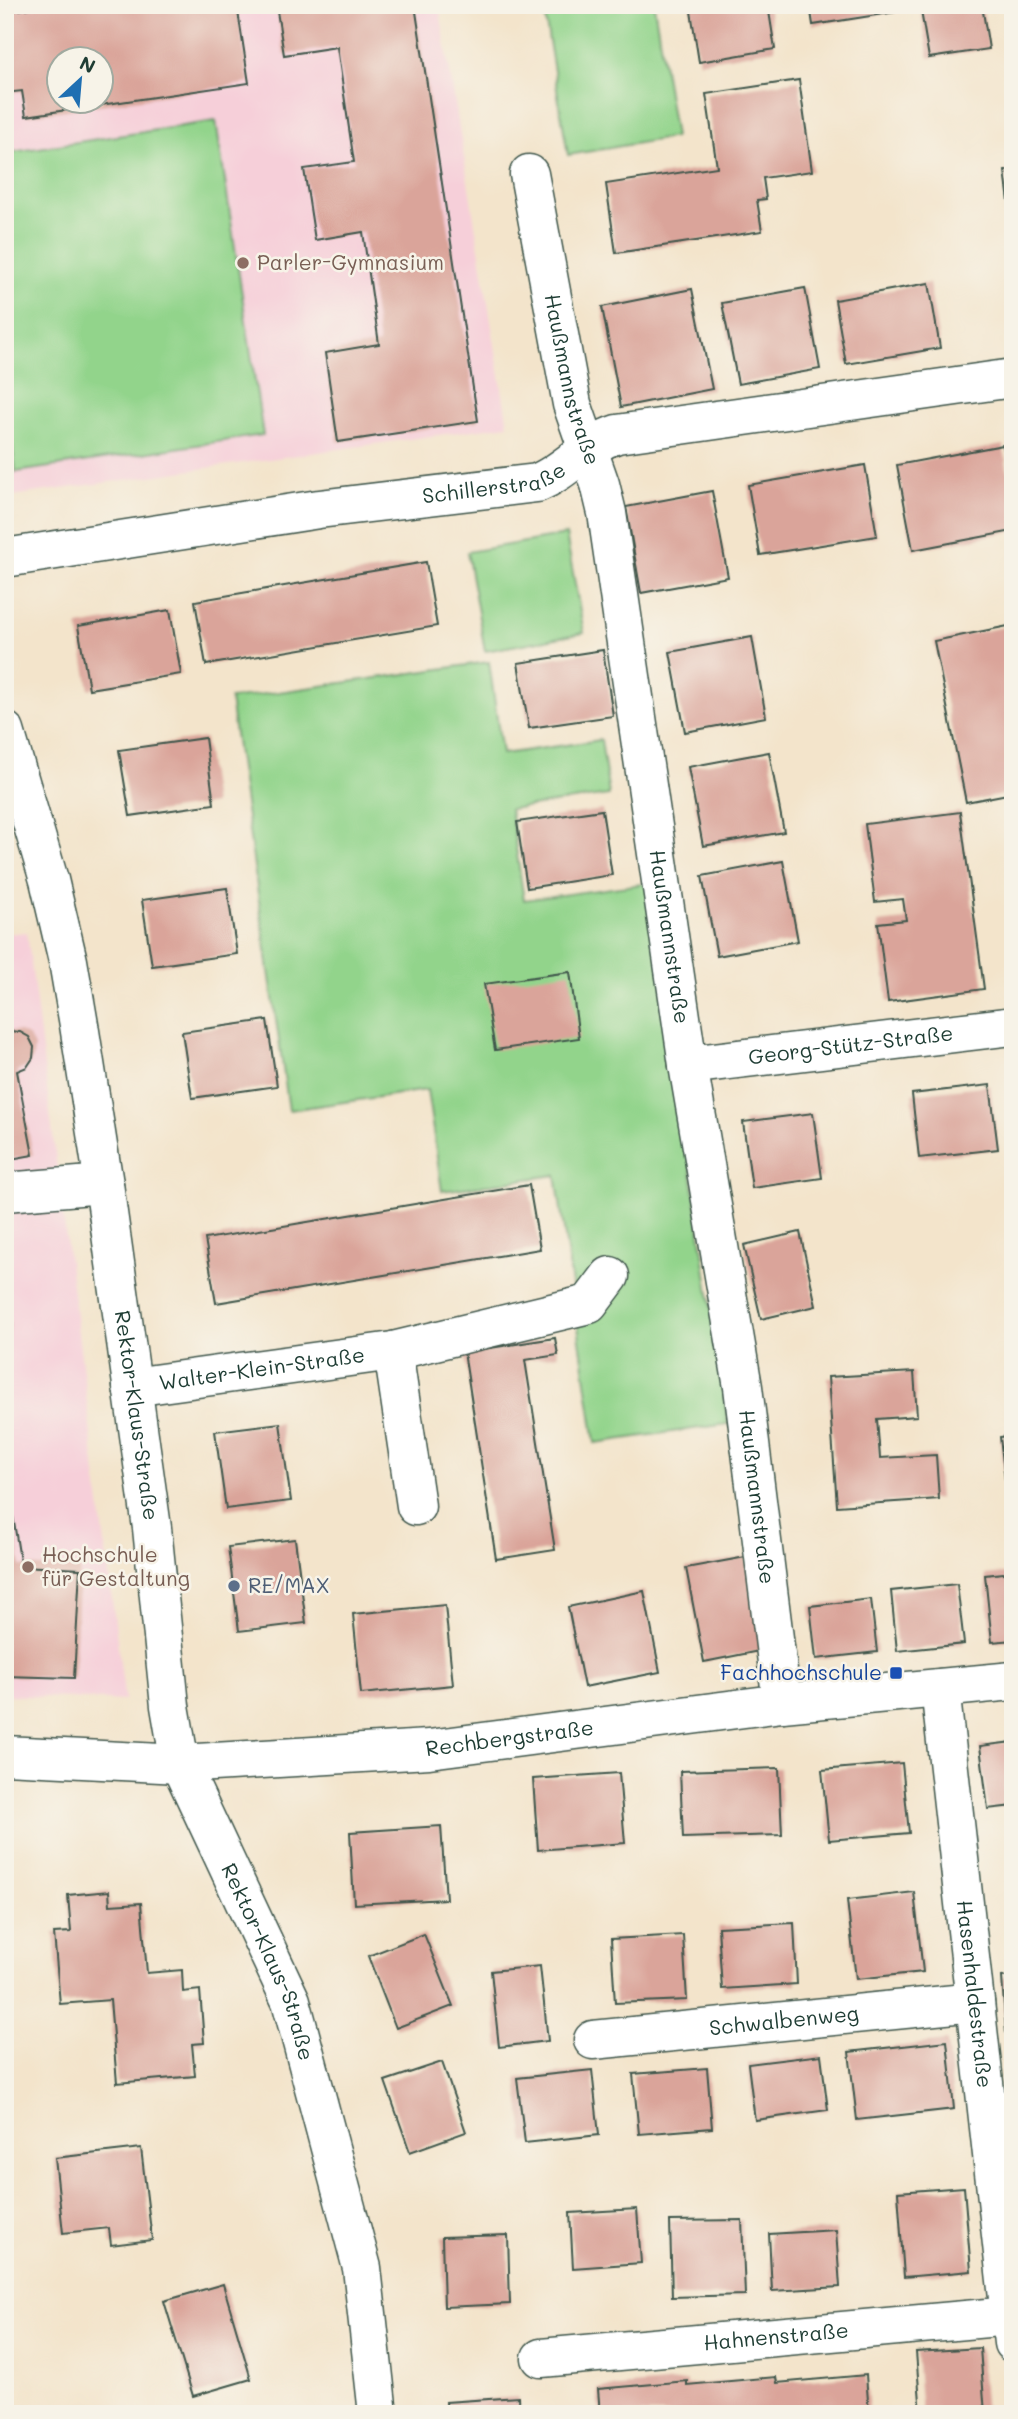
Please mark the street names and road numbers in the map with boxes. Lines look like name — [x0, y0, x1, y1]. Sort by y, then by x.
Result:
street label: Haußmannstraße — [540, 291, 607, 468]
street label: Schillerstraße — [421, 455, 570, 509]
street label: Haußmannstraße — [645, 848, 697, 1025]
street label: Georg-Stütz-Straße — [747, 1018, 955, 1070]
street label: Rektor-Klaus-Straße — [110, 1308, 166, 1522]
street label: Walter-Klein-Straße — [157, 1340, 366, 1395]
street label: Haußmannstraße — [734, 1408, 782, 1586]
street label: Rechbergstraße — [424, 1713, 595, 1761]
street label: Rektor-Klaus-Straße — [216, 1858, 321, 2063]
street label: Hasenhaldestraße — [952, 1899, 999, 2089]
street label: Schwalbenweg — [708, 1999, 860, 2040]
street label: Hahnenstraße — [702, 2316, 850, 2355]

